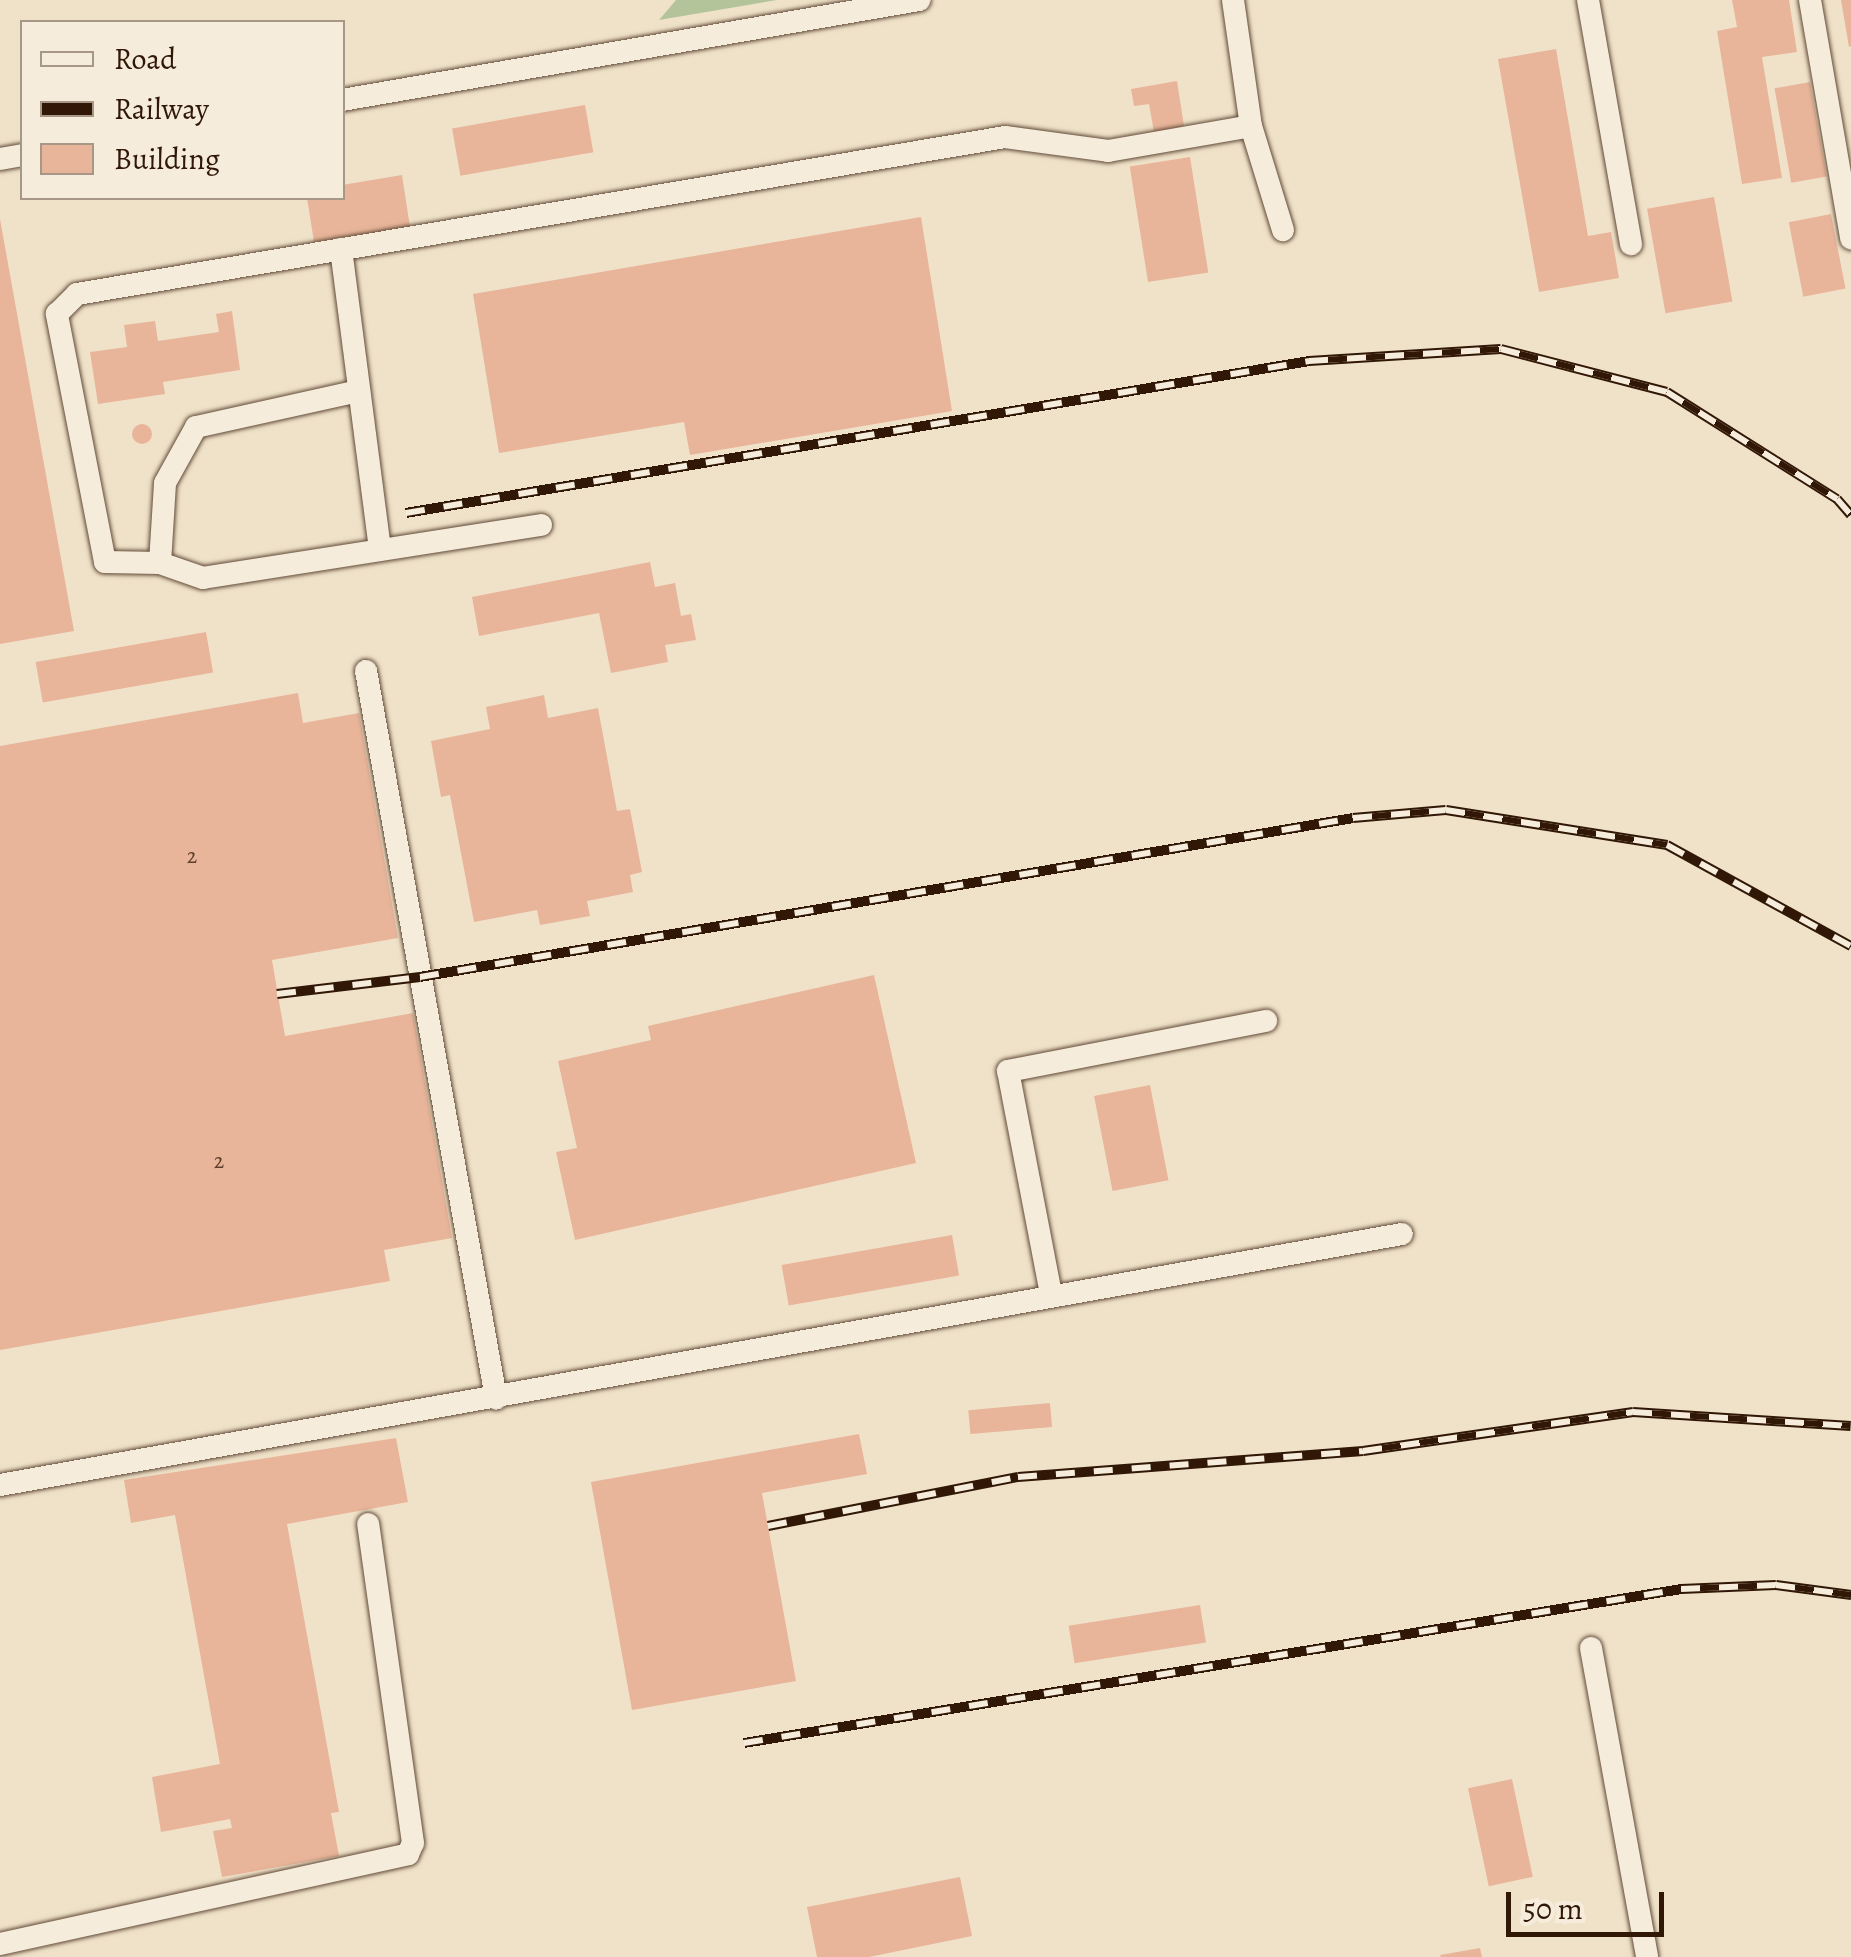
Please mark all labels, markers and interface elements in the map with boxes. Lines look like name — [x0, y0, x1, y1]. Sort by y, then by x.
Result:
legend — [20, 20, 345, 200]
text: Road — [114, 39, 176, 79]
text: Railway — [114, 89, 209, 129]
text: Building — [114, 139, 220, 179]
house number: 2 — [187, 844, 197, 870]
house number: 2 — [214, 1149, 224, 1175]
scale bar — [1511, 1872, 1668, 1934]
text: 50 m — [1523, 1889, 1583, 1929]

